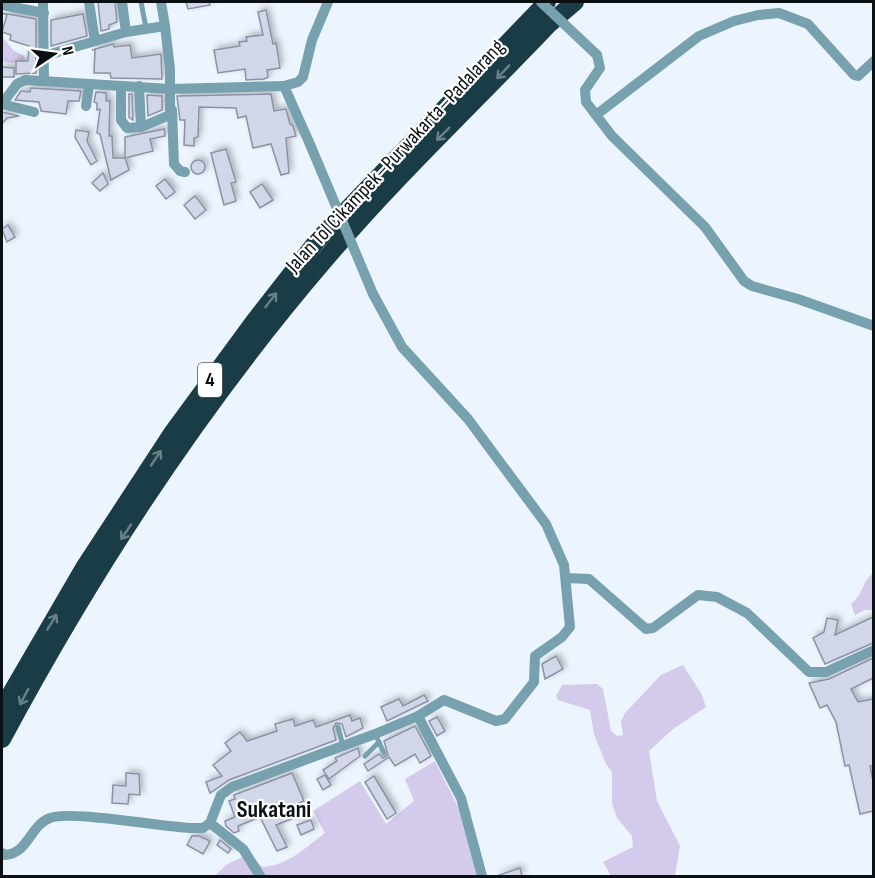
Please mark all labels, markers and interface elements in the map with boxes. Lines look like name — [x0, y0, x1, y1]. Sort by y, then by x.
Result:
north arrow — [24, 24, 84, 84]
street label: Jalan Tol Cikampek–Purwakarta–Padalarang — [280, 34, 510, 278]
text: N — [57, 45, 77, 57]
one-way arrow — [496, 65, 511, 80]
one-way arrow — [436, 126, 451, 141]
one-way arrow — [264, 292, 277, 308]
road number: 4 — [198, 363, 222, 397]
one-way arrow — [151, 450, 163, 467]
one-way arrow — [120, 523, 132, 539]
one-way arrow — [46, 614, 58, 631]
one-way arrow — [18, 688, 30, 705]
district label: Sukatani — [237, 795, 311, 824]

